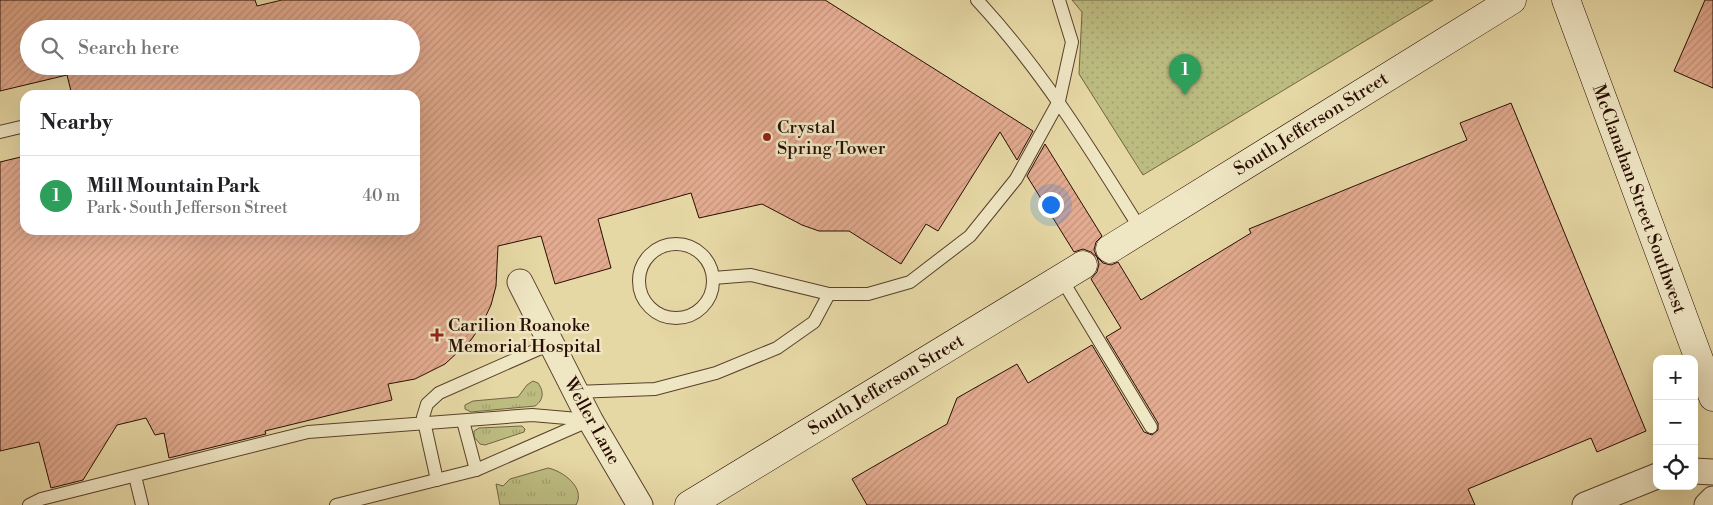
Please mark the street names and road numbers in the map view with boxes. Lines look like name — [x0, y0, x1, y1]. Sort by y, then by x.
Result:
street label: South Jefferson Street — [1229, 67, 1393, 181]
street label: McClanahan Street Southwest — [1587, 81, 1691, 317]
street label: South Jefferson Street — [804, 329, 969, 441]
street label: Weller Lane — [558, 372, 625, 469]

